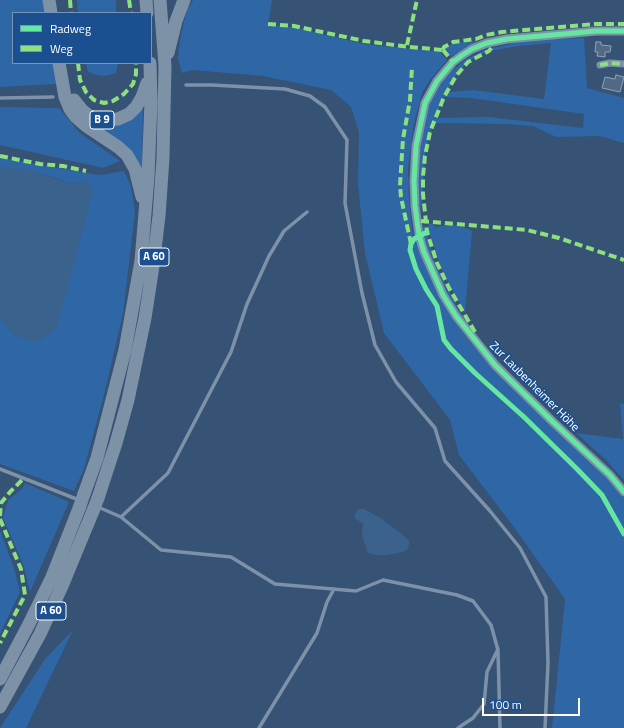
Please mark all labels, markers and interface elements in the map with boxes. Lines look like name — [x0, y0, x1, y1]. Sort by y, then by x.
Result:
legend — [12, 12, 152, 64]
text: Radweg — [50, 19, 91, 38]
text: Weg — [50, 39, 73, 58]
road number: B 9 — [90, 111, 114, 129]
road number: A 60 — [139, 248, 169, 266]
street label: Zur Laubenheimer Höhe — [486, 339, 582, 435]
road number: A 60 — [36, 602, 66, 620]
scale bar — [484, 690, 582, 716]
text: 100 m — [489, 695, 522, 714]

